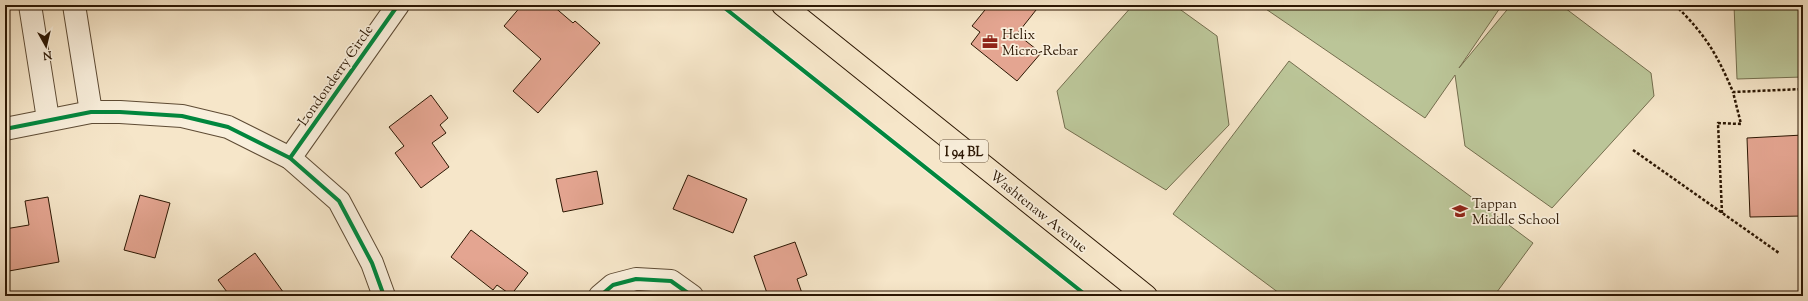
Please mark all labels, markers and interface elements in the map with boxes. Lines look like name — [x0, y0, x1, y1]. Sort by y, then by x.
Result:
street label: Londonderry Circle — [294, 22, 379, 131]
north arrow — [26, 26, 66, 66]
place label: Helix Micro-Rebar — [1002, 26, 1079, 62]
office icon: Helix Micro-Rebar — [981, 33, 999, 51]
text: N — [42, 46, 54, 63]
road number: I 94 BL — [940, 140, 988, 162]
street label: Washtenaw Avenue — [984, 167, 1091, 258]
place label: Tappan Middle School — [1472, 195, 1560, 231]
school or university icon: Tappan Middle School — [1451, 202, 1469, 220]

